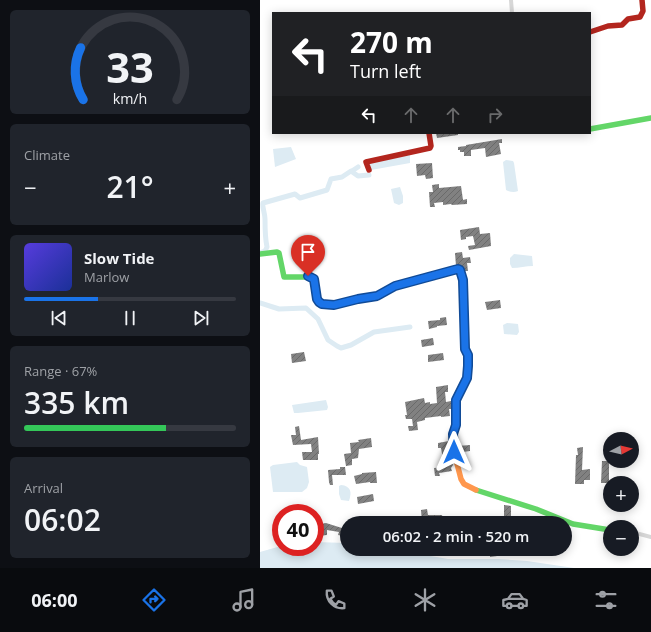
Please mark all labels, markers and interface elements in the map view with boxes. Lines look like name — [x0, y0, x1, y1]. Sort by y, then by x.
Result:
text: 270 m — [350, 23, 433, 61]
icon: left — [284, 28, 336, 80]
text: 33 — [106, 39, 154, 95]
text: Turn left — [350, 59, 421, 83]
text: km/h — [113, 89, 147, 108]
icon: left — [358, 104, 380, 126]
icon: ahead — [400, 104, 422, 126]
icon: ahead — [442, 104, 464, 126]
icon: right — [484, 104, 506, 126]
text: Climate — [24, 146, 70, 164]
text: 21° — [106, 166, 154, 207]
text: − — [24, 172, 37, 202]
text: + — [223, 172, 236, 202]
pin — [291, 235, 325, 276]
icon: arrive — [297, 241, 319, 263]
text: Slow Tide — [84, 248, 154, 268]
text: Marlow — [84, 268, 129, 286]
icon: previous — [48, 307, 70, 329]
icon: pause — [119, 307, 141, 329]
icon: next — [190, 307, 212, 329]
text: Range · 67% — [24, 362, 97, 380]
text: 335 km — [24, 382, 129, 423]
position arrow — [433, 431, 475, 473]
north arrow — [603, 432, 639, 468]
map controls — [603, 432, 639, 556]
button: + — [603, 476, 639, 512]
text: Arrival — [24, 479, 63, 497]
text: 06:02 — [24, 499, 101, 540]
speed limit sign: 40 — [272, 504, 324, 556]
button: − — [603, 520, 639, 556]
text: 06:02 · 2 min · 520 m — [383, 526, 529, 546]
icon: directions — [140, 586, 168, 614]
icon: music — [230, 586, 258, 614]
icon: phone — [321, 586, 349, 614]
icon: climate — [411, 586, 439, 614]
icon: car — [501, 586, 529, 614]
icon: filters — [592, 586, 620, 614]
text: 06:00 — [31, 588, 78, 612]

